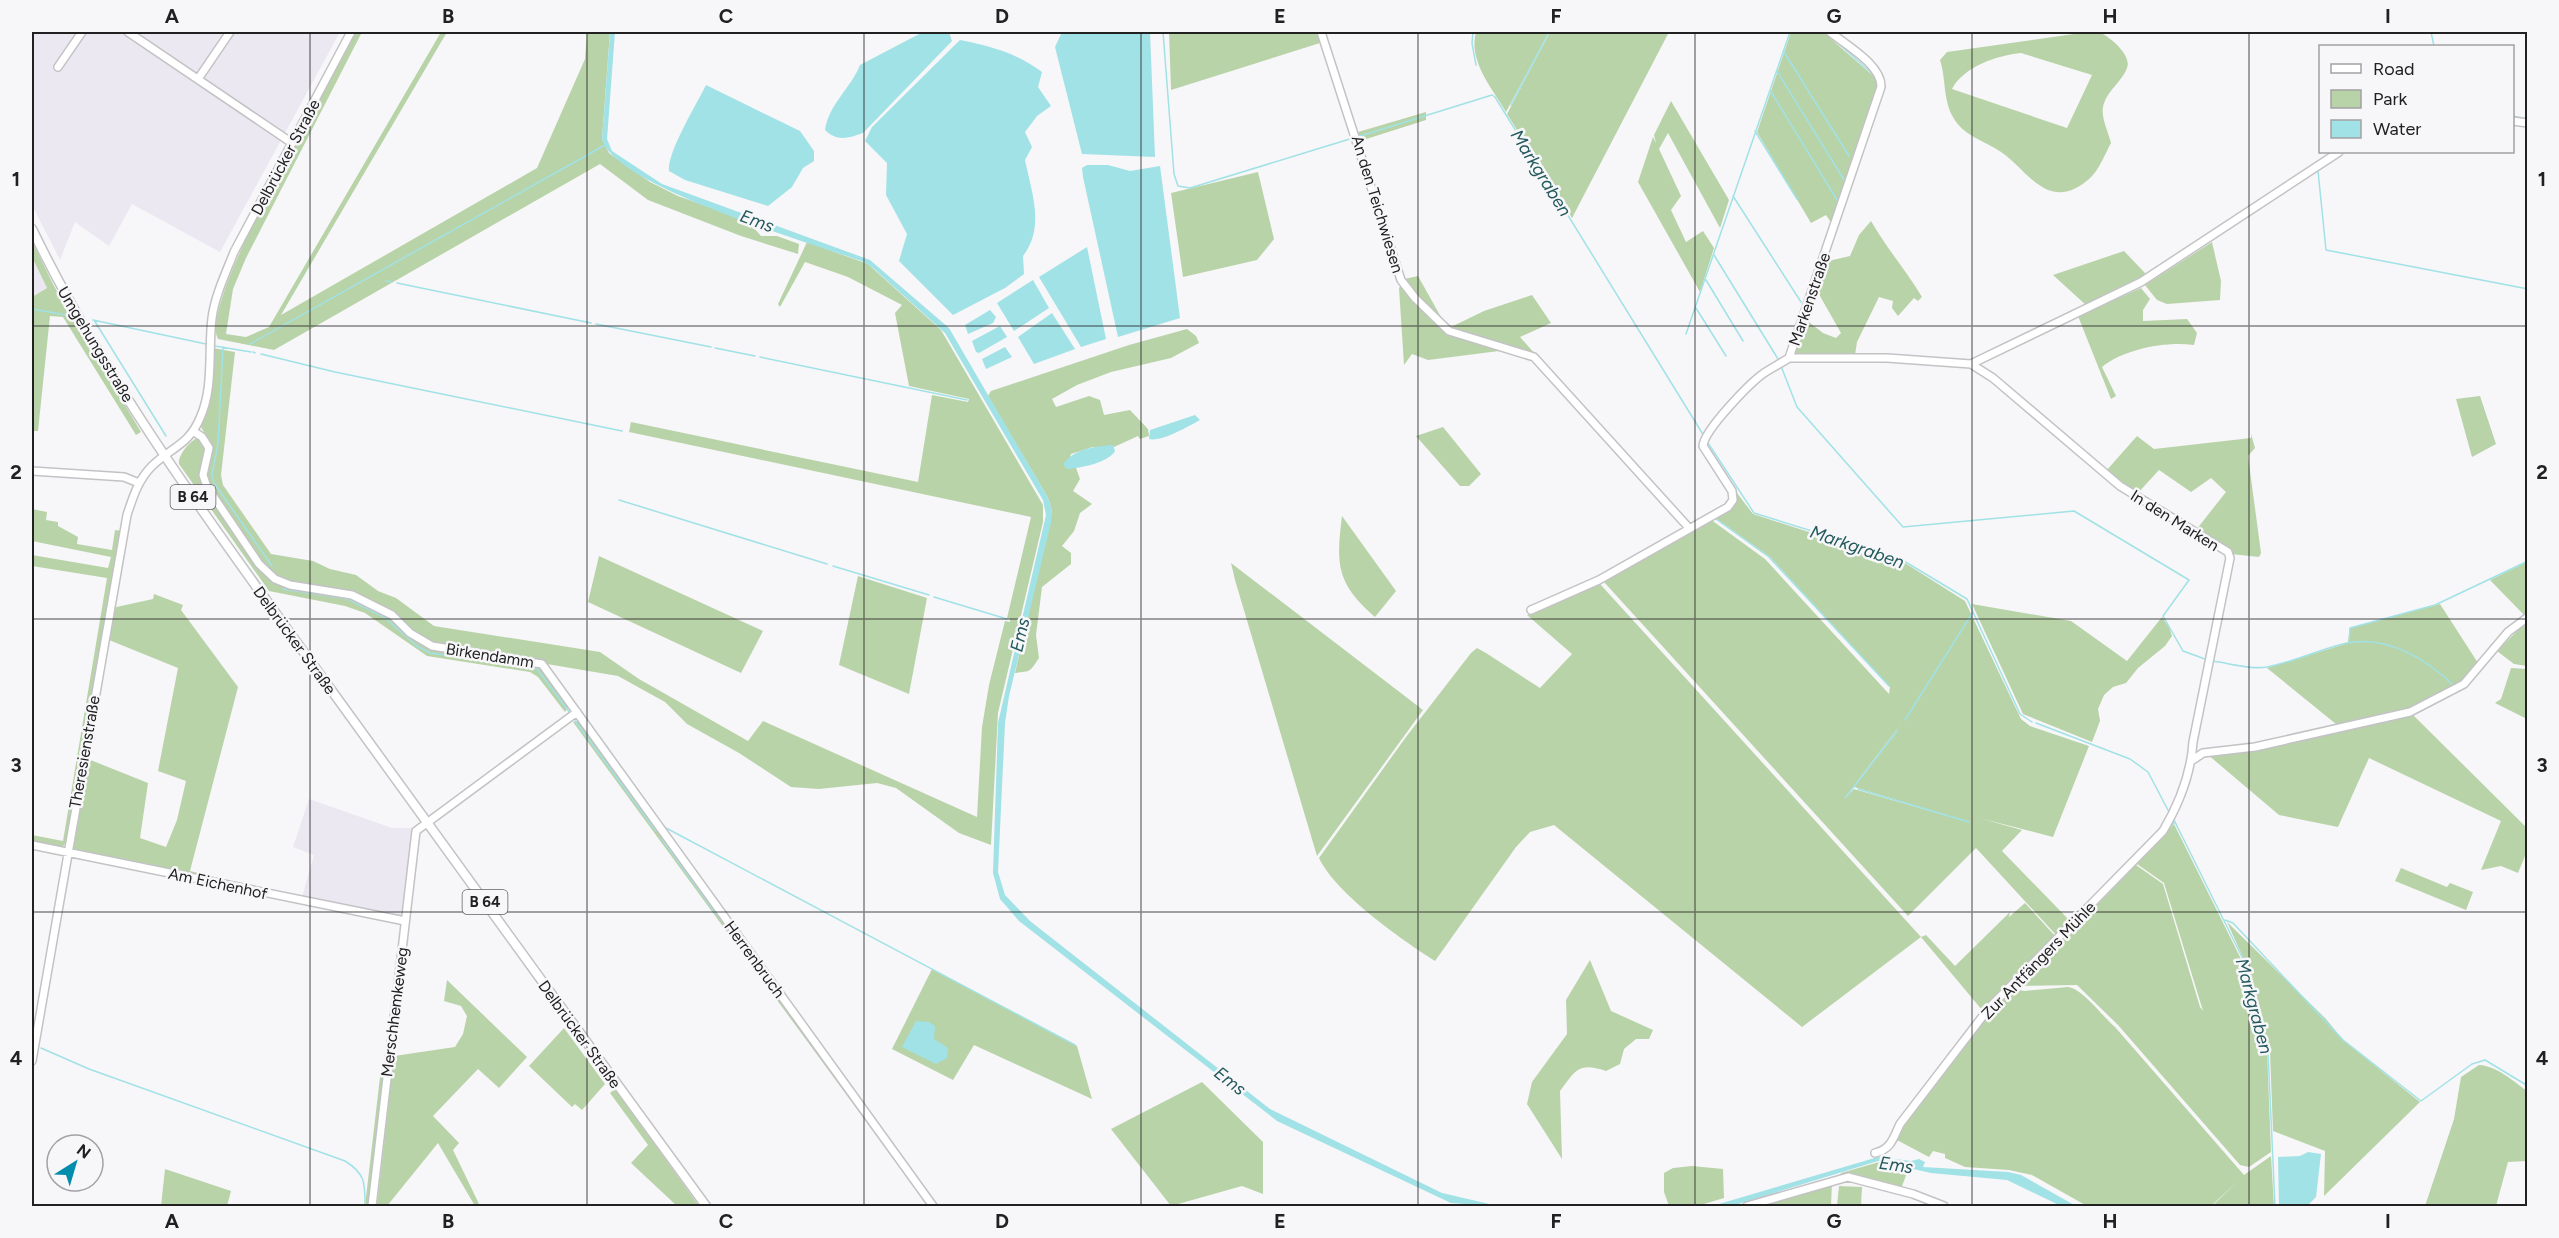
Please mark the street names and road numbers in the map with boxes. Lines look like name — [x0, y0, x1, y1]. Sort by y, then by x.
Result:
street label: Delbrücker Straße — [247, 96, 324, 218]
street label: An den Teichwiesen — [1348, 133, 1407, 275]
street label: Markenstraße — [1785, 250, 1834, 348]
street label: Umgehungsstraße — [54, 283, 138, 406]
road number: B 64 — [170, 485, 216, 509]
street label: In den Marken — [2127, 486, 2222, 555]
street label: Delbrücker Straße — [249, 583, 340, 698]
street label: Birkendamm — [445, 639, 535, 672]
street label: Theresienstraße — [65, 694, 104, 810]
street label: Am Eichenhof — [167, 864, 269, 903]
road number: B 64 — [462, 890, 508, 914]
street label: Zur Antfängers Mühle — [1977, 897, 2100, 1023]
street label: Herrenbruch — [720, 917, 789, 1002]
street label: Merschhemkeweg — [377, 946, 412, 1078]
street label: Delbrücker Straße — [534, 977, 625, 1092]

